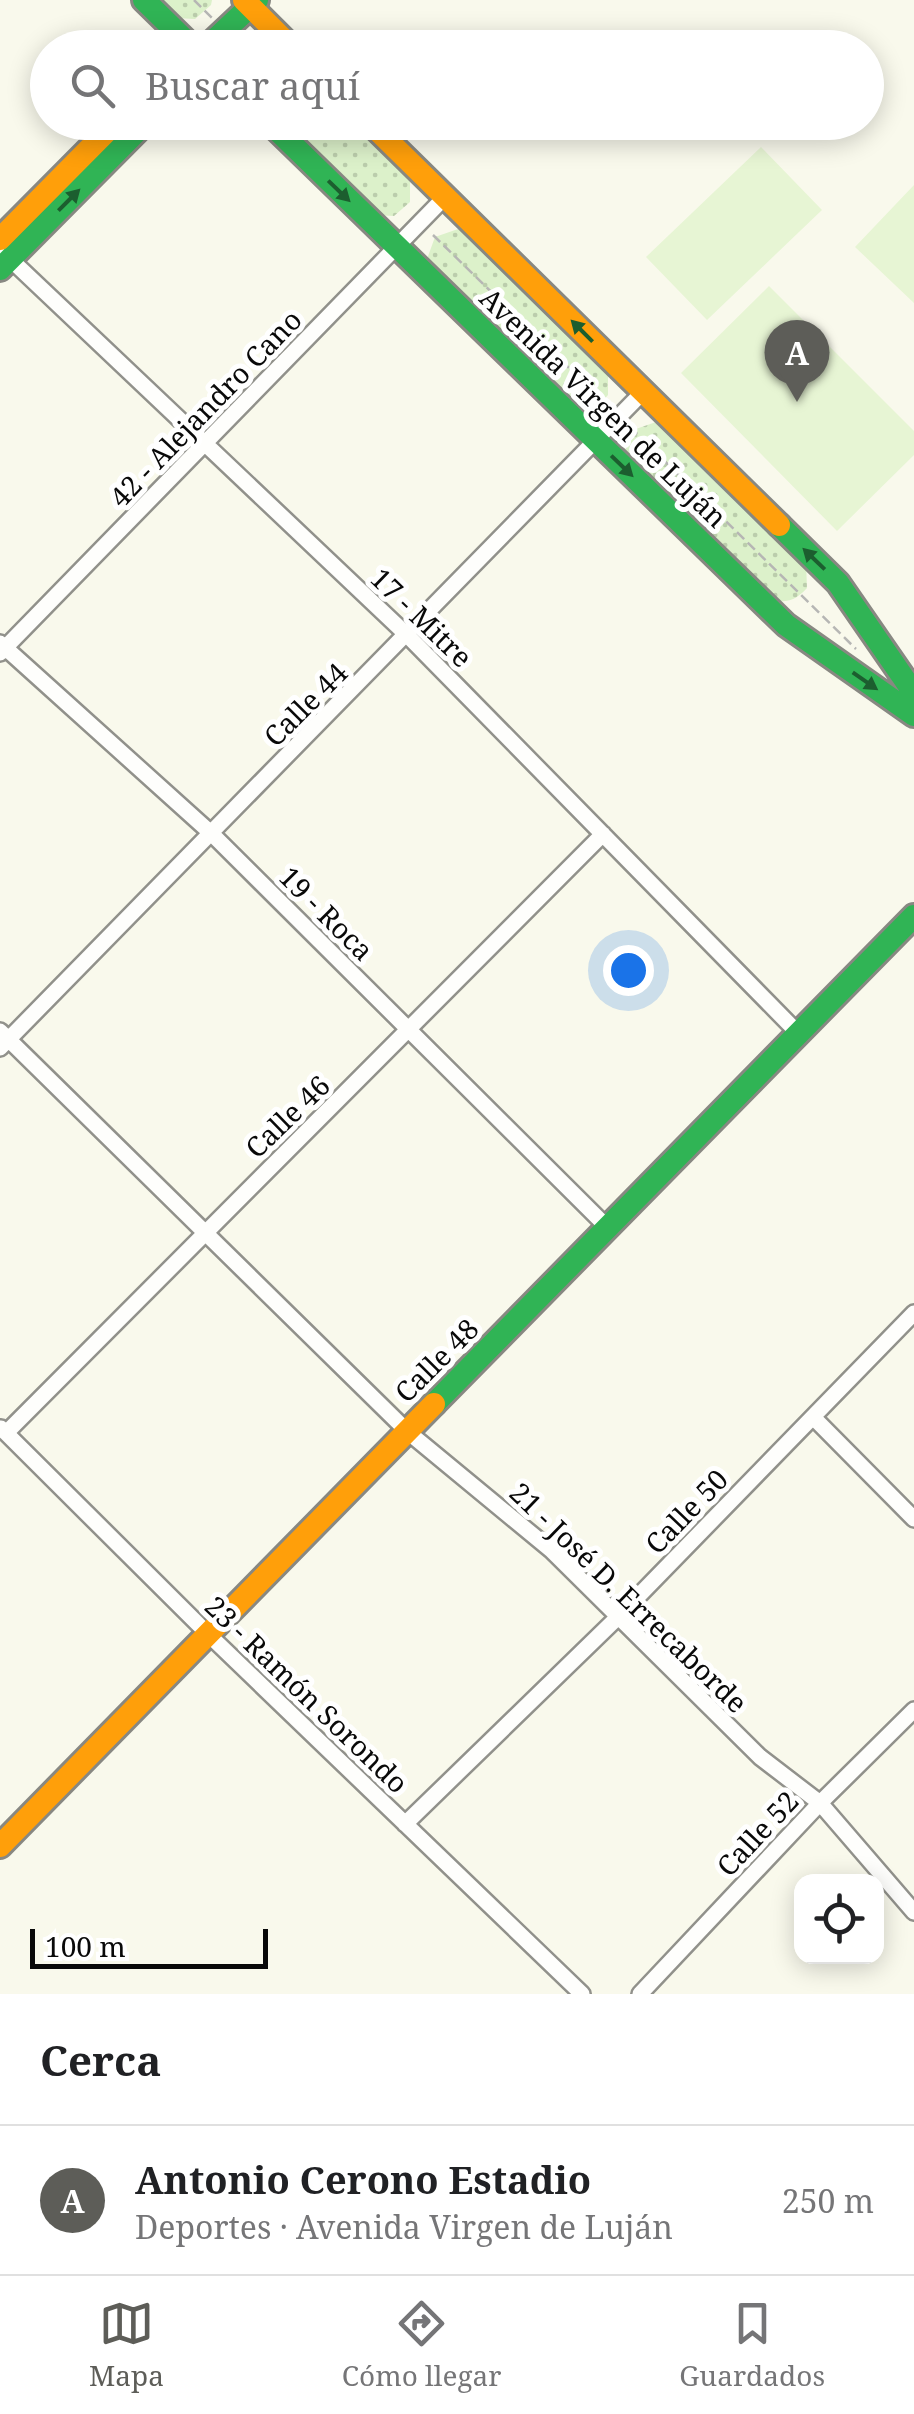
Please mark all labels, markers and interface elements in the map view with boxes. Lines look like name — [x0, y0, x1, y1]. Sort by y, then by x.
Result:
search box — [30, 30, 884, 140]
icon: search — [65, 58, 120, 113]
text: Buscar aquí — [145, 59, 360, 111]
one-way arrow — [326, 178, 350, 202]
one-way arrow — [56, 189, 80, 213]
street label: Avenida Virgen de Luján — [472, 279, 736, 535]
street label: 42 - Alejandro Cano — [101, 301, 309, 515]
one-way arrow — [570, 320, 594, 344]
pin: A — [764, 320, 830, 402]
one-way arrow — [609, 454, 633, 478]
one-way arrow — [802, 548, 826, 571]
street label: 17 - Mitre — [363, 559, 481, 675]
street label: Calle 44 — [255, 654, 355, 754]
one-way arrow — [852, 671, 878, 690]
street label: 19 - Roca — [272, 858, 382, 968]
your location — [603, 945, 654, 996]
street label: Calle 46 — [236, 1066, 338, 1166]
street label: Calle 48 — [386, 1310, 486, 1410]
street label: Calle 50 — [636, 1460, 736, 1562]
street label: 21 - José D. Errecaborde — [502, 1473, 756, 1721]
street label: 23 - Ramón Sorondo — [197, 1587, 417, 1801]
street label: Calle 52 — [708, 1782, 806, 1884]
map controls — [794, 1874, 884, 1964]
button: locate — [794, 1874, 884, 1964]
scale bar — [30, 1924, 268, 1968]
text: 100 m — [45, 1927, 126, 1965]
text: Cerca — [40, 2031, 161, 2088]
text: Antonio Cerono Estadio — [135, 2153, 591, 2205]
text: A — [60, 2179, 85, 2222]
text: 250 m — [782, 2179, 874, 2222]
text: Deportes · Avenida Virgen de Luján — [135, 2205, 673, 2248]
tab: Mapa — [89, 2296, 164, 2394]
tab: Cómo llegar — [342, 2296, 501, 2394]
tab: Guardados — [679, 2296, 825, 2394]

